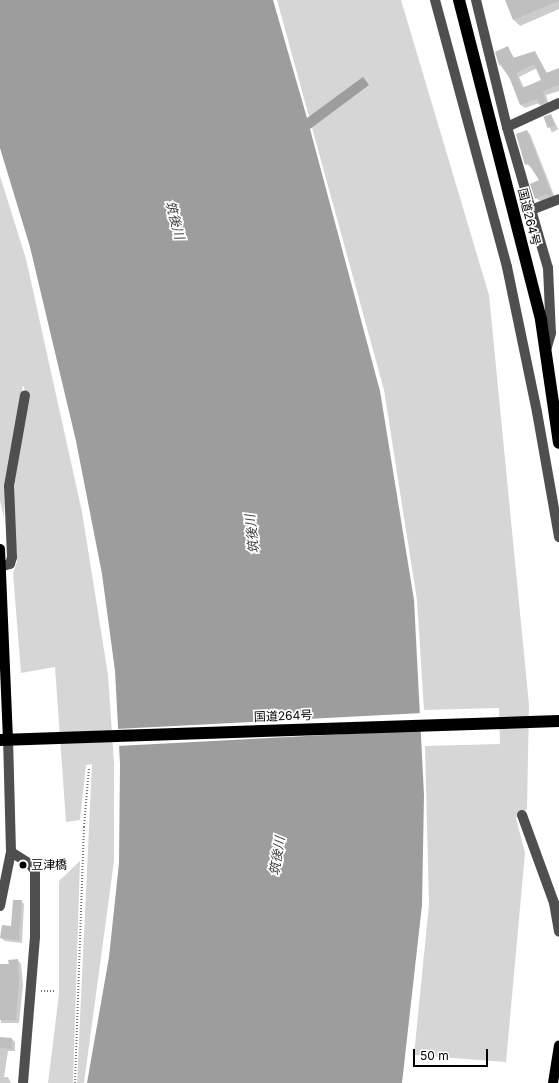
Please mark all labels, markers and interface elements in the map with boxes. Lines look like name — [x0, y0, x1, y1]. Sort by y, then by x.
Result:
street label: 国道264号 — [515, 187, 543, 247]
water label: 筑後川 — [162, 199, 188, 241]
water label: 筑後川 — [242, 514, 262, 554]
street label: 国道264号 — [254, 708, 312, 724]
water label: 筑後川 — [266, 836, 288, 876]
place label: 豆津橋 — [31, 858, 67, 872]
marker: 豆津橋 — [18, 860, 28, 870]
scale bar — [415, 1041, 490, 1067]
text: 50 m — [420, 1048, 449, 1063]

